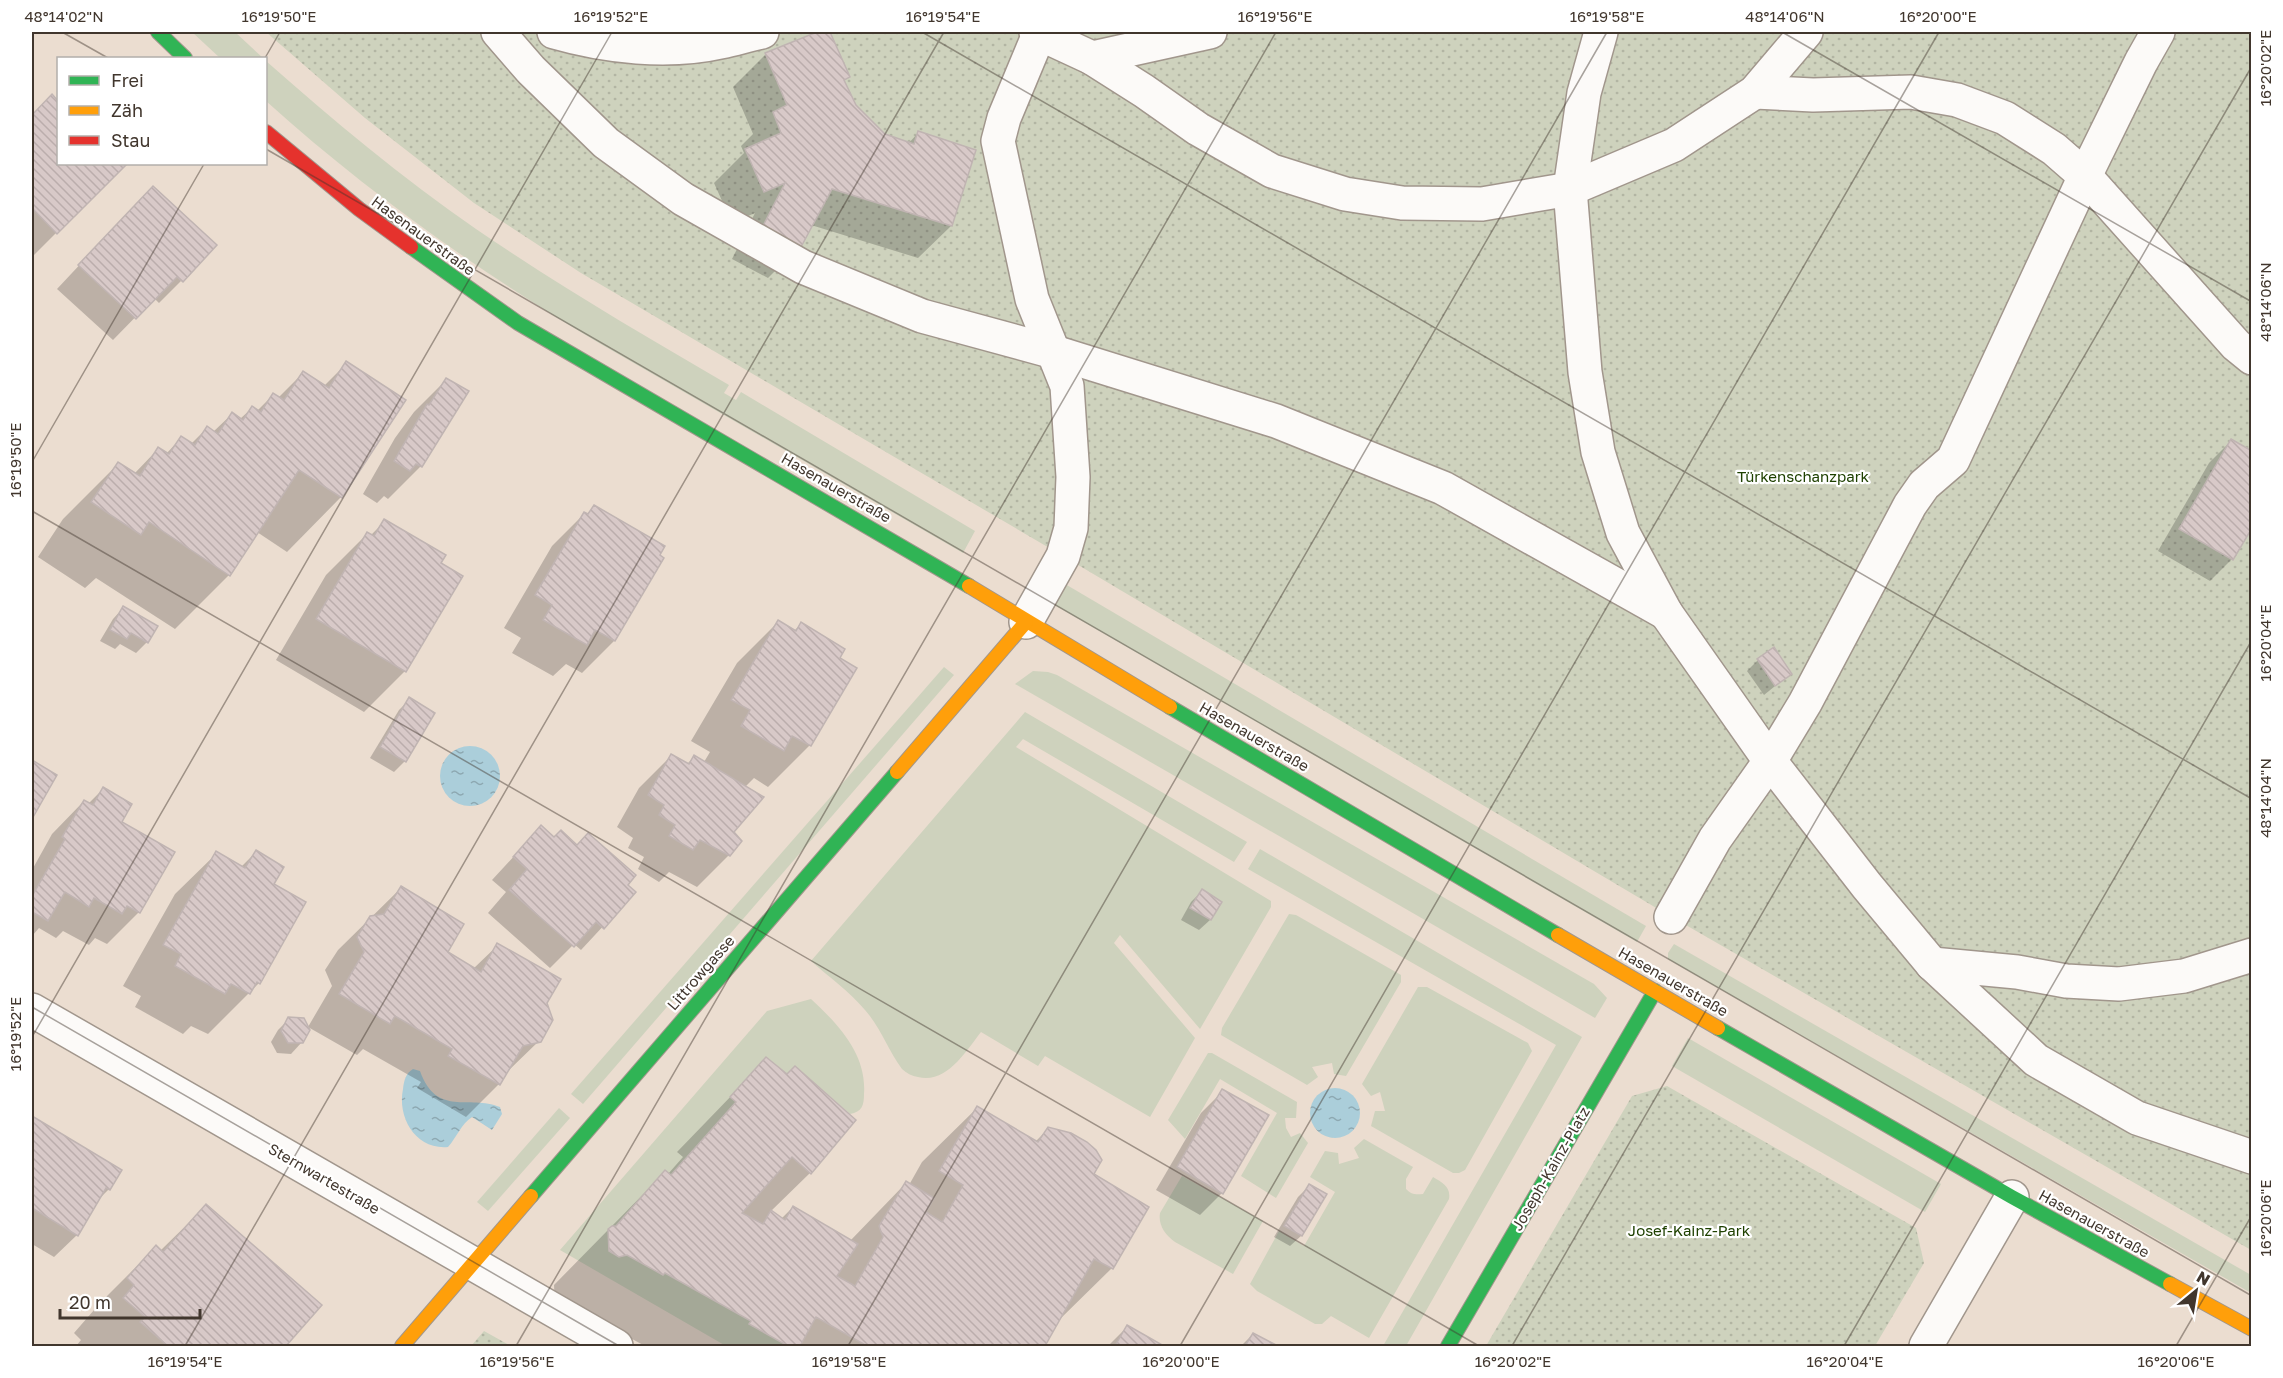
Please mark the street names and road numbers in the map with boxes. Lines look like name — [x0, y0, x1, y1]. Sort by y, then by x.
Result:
street label: Hasenauerstraße — [368, 192, 479, 279]
street label: Hasenauerstraße — [779, 448, 895, 526]
street label: Hasenauerstraße — [1197, 697, 1313, 775]
street label: Littrowgasse — [663, 931, 738, 1013]
street label: Hasenauerstraße — [1616, 942, 1732, 1020]
street label: Joseph-Kainz-Platz — [1507, 1103, 1593, 1234]
street label: Sternwartestraße — [266, 1139, 384, 1217]
street label: Hasenauerstraße — [2036, 1185, 2153, 1261]

